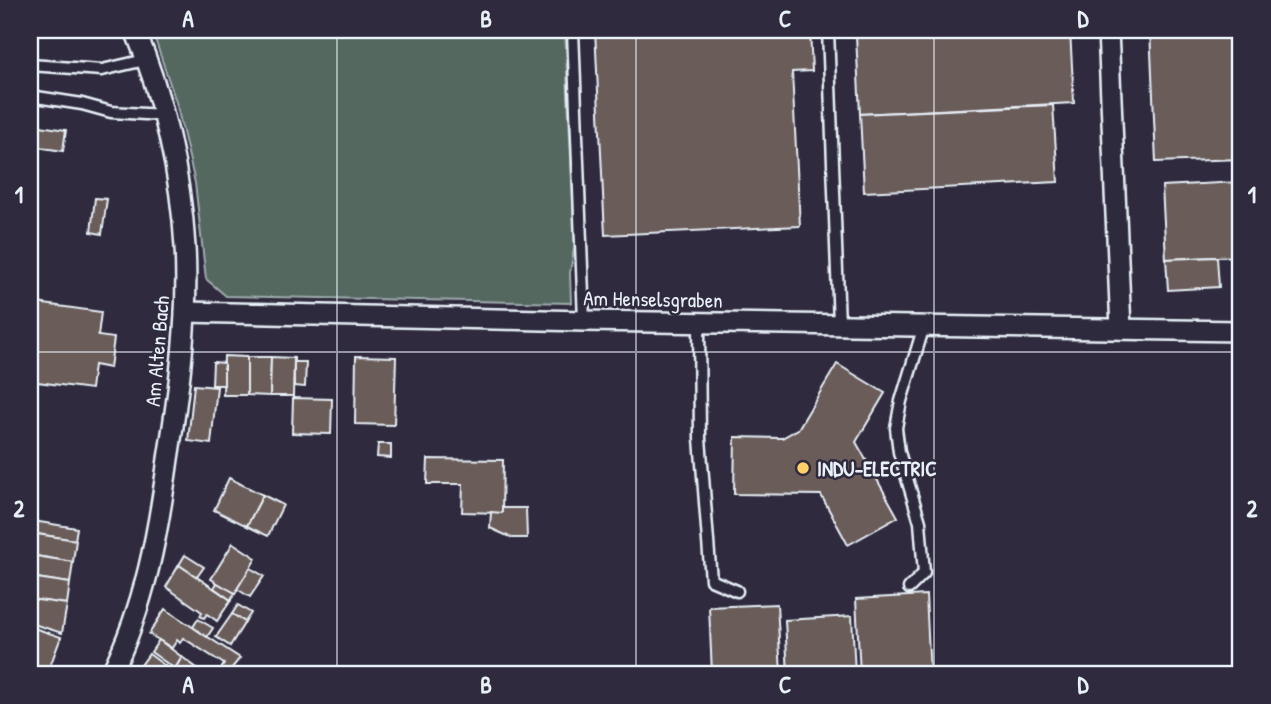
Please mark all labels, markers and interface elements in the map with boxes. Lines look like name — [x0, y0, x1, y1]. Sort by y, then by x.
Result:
text: A — [182, 3, 194, 34]
text: B — [480, 3, 492, 34]
text: C — [779, 3, 791, 34]
text: D — [1078, 3, 1090, 34]
text: 1 — [15, 179, 23, 210]
text: 1 — [1248, 179, 1256, 210]
street label: Am Henselsgraben — [583, 283, 723, 315]
street label: Am Alten Bach — [138, 294, 176, 408]
place label: INDU-ELECTRIC — [817, 454, 937, 483]
marker: INDU-ELECTRIC — [795, 460, 811, 476]
text: 2 — [14, 493, 25, 524]
text: 2 — [1247, 493, 1258, 524]
text: A — [182, 669, 194, 700]
text: B — [480, 669, 492, 700]
text: C — [779, 669, 791, 700]
text: D — [1078, 669, 1090, 700]

